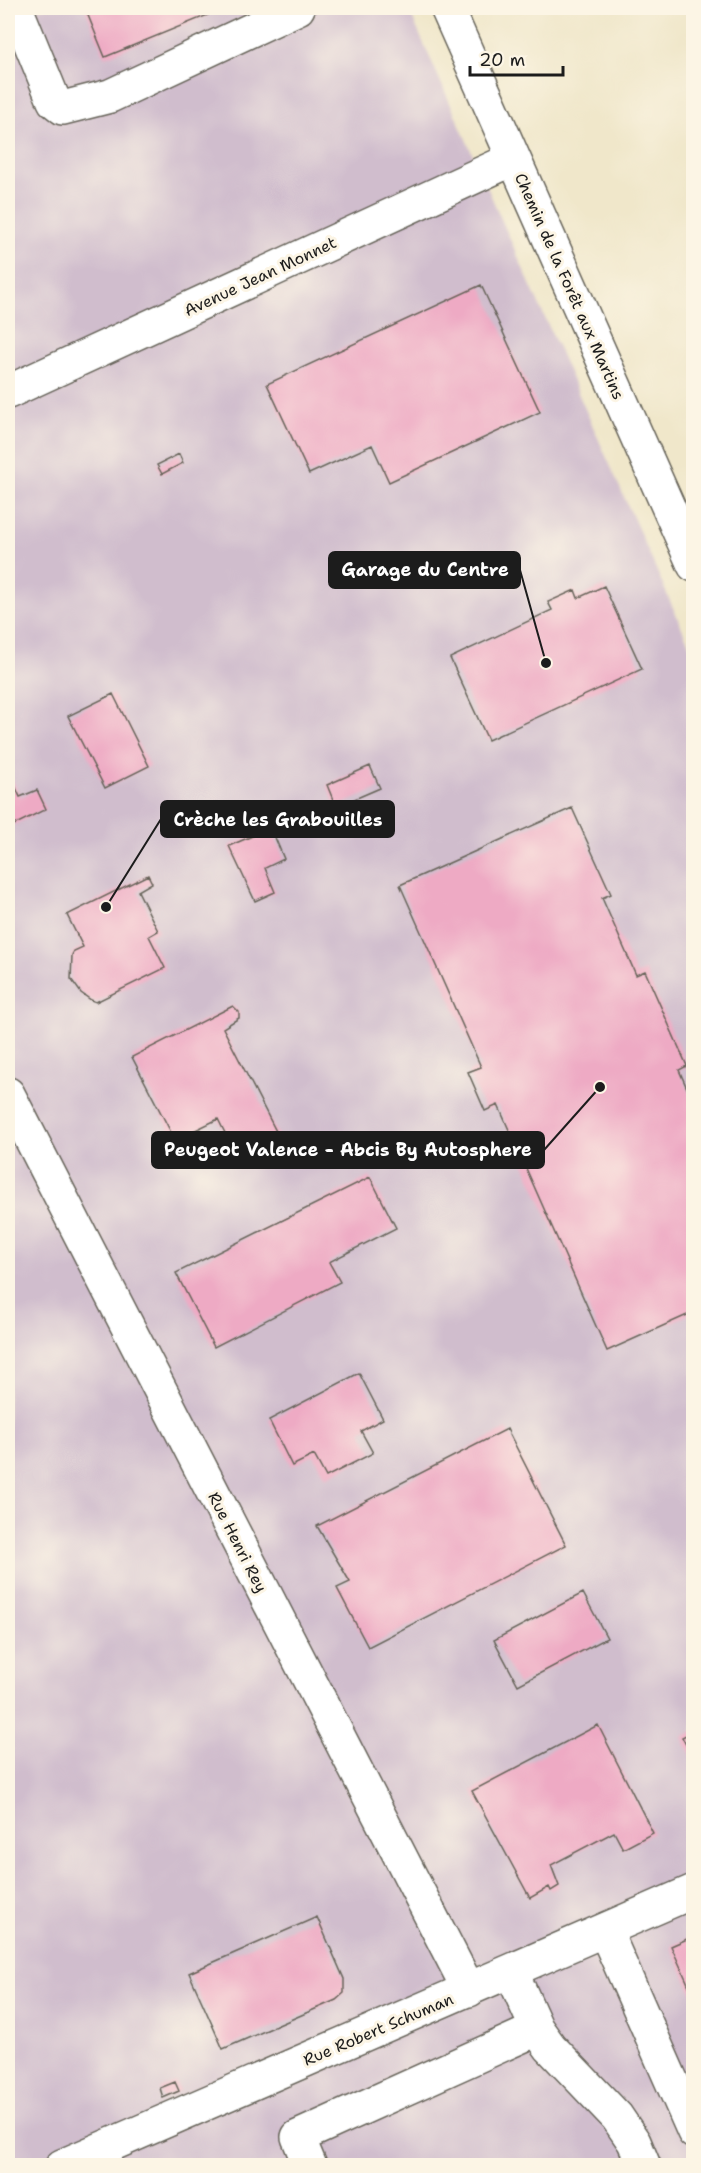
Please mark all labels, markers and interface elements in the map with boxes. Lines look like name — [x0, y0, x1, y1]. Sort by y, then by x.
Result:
scale bar — [470, 39, 563, 77]
text: 20 m — [479, 48, 525, 72]
street label: Chemin de la Forêt aux Martins — [510, 170, 629, 403]
street label: Avenue Jean Monnet — [181, 232, 340, 321]
callout: Garage du Centre — [329, 552, 520, 588]
text: Garage du Centre — [341, 558, 509, 582]
callout: Crèche les Grabouilles — [161, 801, 394, 837]
text: Crèche les Grabouilles — [174, 808, 382, 832]
callout: Peugeot Valence - Abcis By Autosphere — [152, 1132, 544, 1168]
text: Peugeot Valence - Abcis By Autosphere — [164, 1138, 532, 1162]
street label: Rue Henri Rey — [203, 1488, 272, 1596]
street label: Rue Robert Schuman — [300, 1988, 457, 2071]

